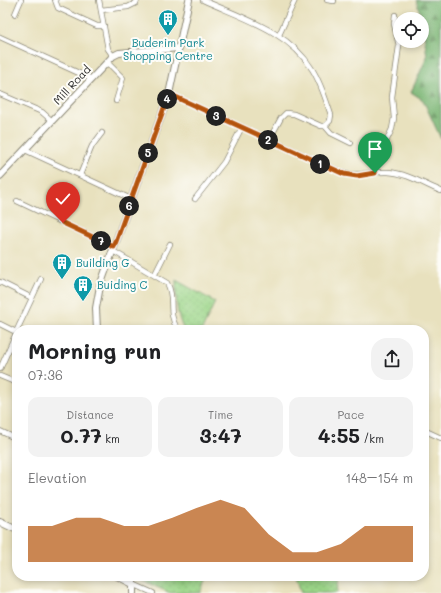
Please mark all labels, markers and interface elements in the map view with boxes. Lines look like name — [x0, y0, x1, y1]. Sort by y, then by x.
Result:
building icon: Buderim Park Shopping Centre — [157, 8, 179, 36]
map controls — [393, 12, 429, 48]
button: locate — [393, 12, 429, 48]
place label: Buderim Park Shopping Centre — [123, 35, 213, 63]
street label: Mill Road — [50, 62, 94, 108]
pin: 4 — [157, 89, 177, 109]
text: 4 — [164, 91, 170, 106]
pin: 3 — [206, 106, 226, 126]
text: 3 — [213, 108, 219, 123]
pin: 2 — [258, 130, 278, 150]
text: 2 — [265, 132, 271, 147]
pin — [358, 132, 392, 173]
icon: arrive — [364, 138, 386, 160]
pin: 5 — [138, 143, 158, 163]
text: 5 — [145, 145, 151, 160]
pin: 1 — [310, 154, 330, 174]
text: 1 — [318, 156, 322, 171]
pin — [46, 182, 80, 223]
icon: check — [52, 188, 74, 210]
pin: 6 — [119, 196, 139, 216]
text: 6 — [126, 198, 132, 213]
pin: 7 — [91, 231, 111, 251]
text: 7 — [98, 233, 104, 248]
building icon: Building G — [51, 252, 73, 280]
place label: Building G — [76, 255, 129, 270]
building icon: Buiding C — [72, 274, 94, 302]
place label: Buiding C — [97, 277, 148, 292]
text: Morning run — [28, 336, 161, 365]
button: share — [371, 338, 413, 380]
text: 07:36 — [28, 366, 63, 383]
text: Distance — [66, 407, 114, 422]
text: Time — [208, 407, 233, 422]
text: Pace — [337, 407, 364, 422]
text: 0.77 — [60, 422, 102, 448]
text: 3:47 — [199, 422, 242, 448]
text: 4:55 — [318, 422, 360, 448]
text: km — [102, 431, 120, 446]
text: /km — [360, 431, 384, 446]
text: Elevation — [28, 469, 86, 486]
text: 148–154 m — [346, 469, 413, 486]

